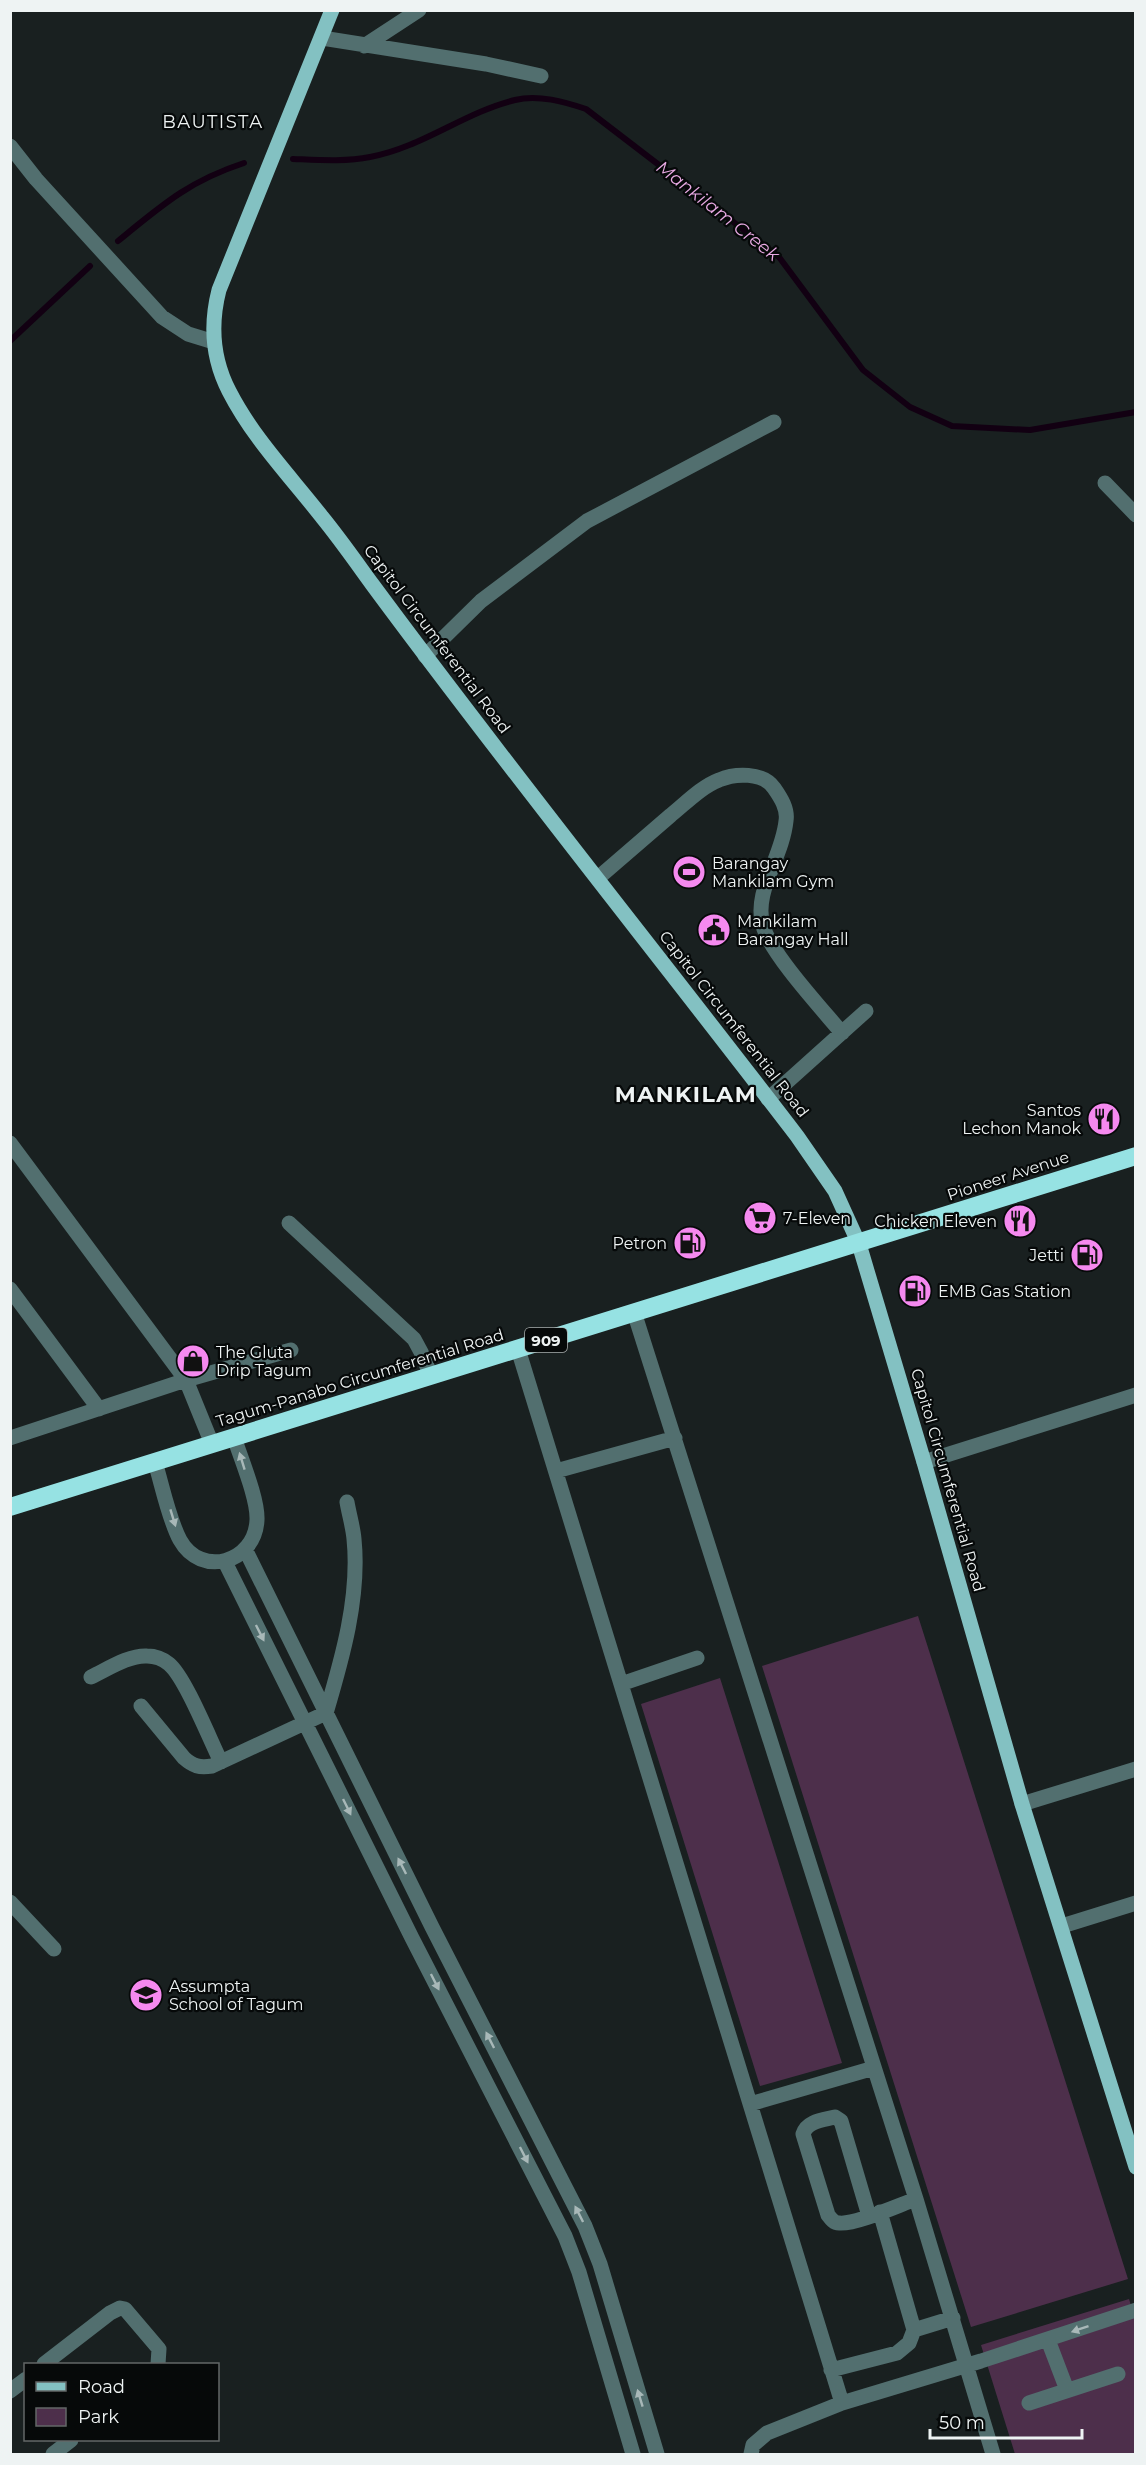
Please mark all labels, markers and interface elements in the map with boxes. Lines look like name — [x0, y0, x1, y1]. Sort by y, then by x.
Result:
district label: BAUTISTA — [162, 111, 264, 133]
water label: Mankilam Creek — [652, 156, 785, 267]
street label: Capitol Circumferential Road — [360, 541, 514, 737]
sports icon: Barangay Mankilam Gym — [671, 854, 707, 890]
place label: Barangay Mankilam Gym — [712, 854, 834, 891]
public building icon: Mankilam Barangay Hall — [696, 912, 732, 948]
place label: Mankilam Barangay Hall — [737, 912, 849, 949]
street label: Capitol Circumferential Road — [655, 927, 813, 1121]
district label: MANKILAM — [615, 1081, 757, 1108]
place label: Santos Lechon Manok — [962, 1101, 1081, 1138]
restaurant icon: Santos Lechon Manok — [1086, 1101, 1122, 1137]
street label: Pioneer Avenue — [945, 1147, 1071, 1205]
supermarket icon: 7-Eleven — [742, 1200, 778, 1236]
restaurant icon: Chicken Eleven — [1002, 1203, 1038, 1239]
place label: 7-Eleven — [783, 1209, 851, 1228]
place label: Chicken Eleven — [874, 1212, 997, 1231]
fuel station icon: Petron — [672, 1225, 708, 1261]
place label: Petron — [612, 1234, 667, 1253]
fuel station icon: Jetti — [1069, 1237, 1105, 1273]
place label: Jetti — [1028, 1246, 1064, 1265]
fuel station icon: EMB Gas Station — [897, 1273, 933, 1309]
place label: EMB Gas Station — [938, 1282, 1071, 1301]
street label: Tagum-Panabo Circumferential Road — [214, 1325, 506, 1431]
road number: 909 — [525, 1328, 567, 1352]
shop icon: The Gluta Drip Tagum — [175, 1343, 211, 1379]
place label: The Gluta Drip Tagum — [216, 1343, 312, 1380]
street label: Capitol Circumferential Road — [907, 1366, 989, 1594]
one-way arrow — [237, 1452, 246, 1470]
one-way arrow — [168, 1509, 178, 1527]
one-way arrow — [255, 1625, 265, 1642]
one-way arrow — [343, 1799, 352, 1816]
one-way arrow — [398, 1857, 408, 1875]
one-way arrow — [430, 1973, 439, 1990]
school or university icon: Assumpta School of Tagum — [128, 1977, 164, 2013]
place label: Assumpta School of Tagum — [169, 1977, 304, 2014]
one-way arrow — [485, 2031, 495, 2048]
one-way arrow — [519, 2147, 528, 2164]
one-way arrow — [574, 2205, 584, 2222]
one-way arrow — [1071, 2324, 1089, 2334]
legend — [24, 2363, 219, 2441]
text: Road — [78, 2376, 125, 2398]
one-way arrow — [635, 2389, 644, 2407]
scale bar — [930, 2402, 1082, 2440]
text: Park — [78, 2406, 119, 2428]
text: 50 m — [939, 2412, 985, 2434]

